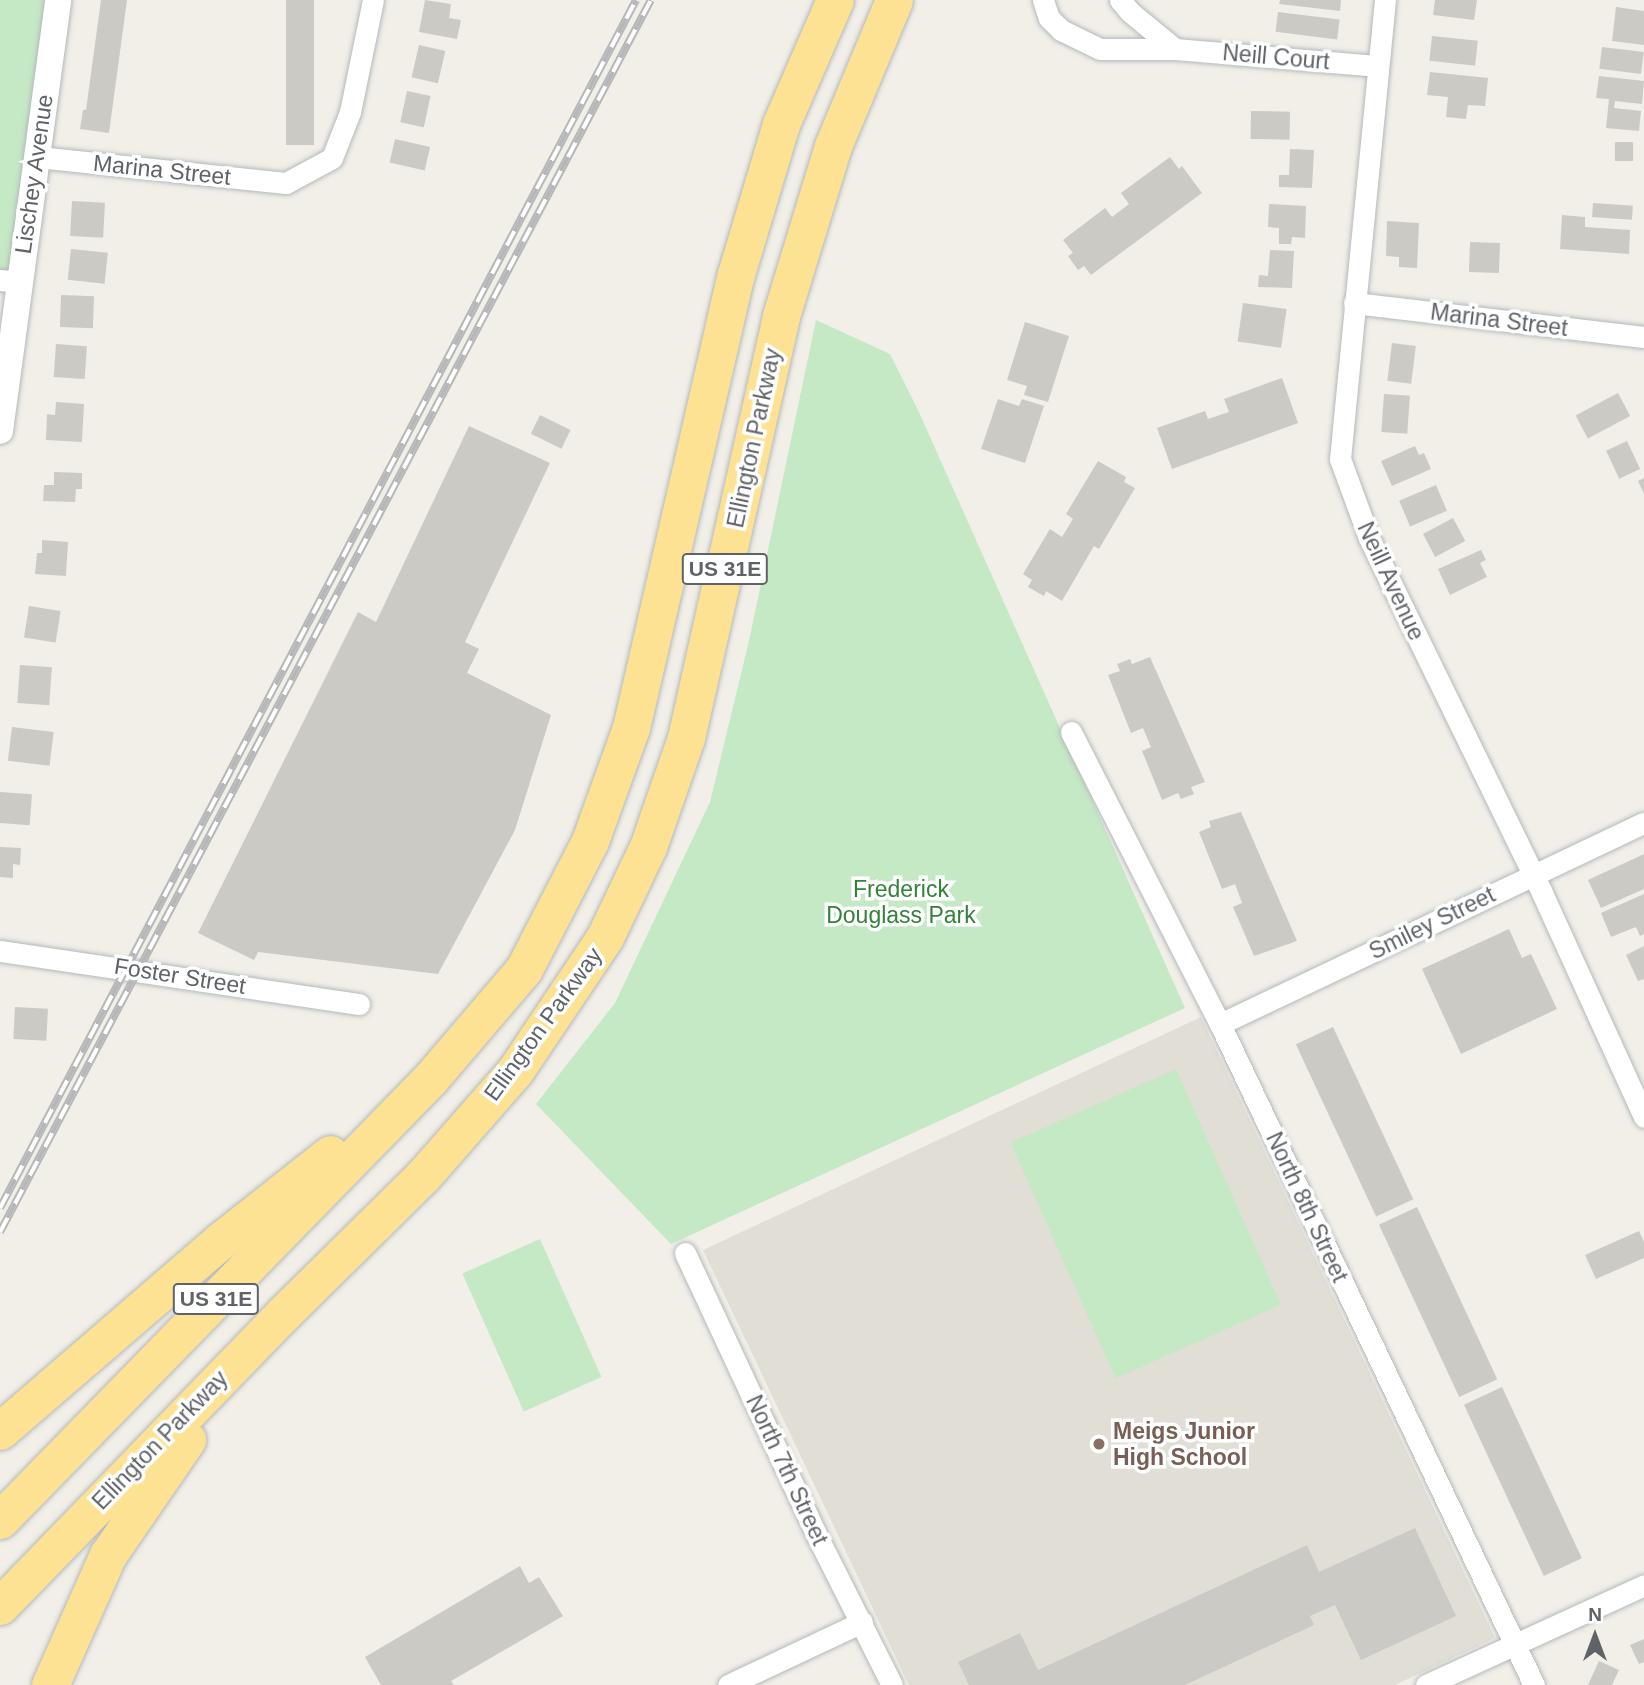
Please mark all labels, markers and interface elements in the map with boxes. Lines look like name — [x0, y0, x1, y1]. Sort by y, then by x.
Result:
street label: Neill Court — [1221, 39, 1331, 75]
street label: Lischey Avenue — [9, 92, 59, 256]
street label: Marina Street — [92, 149, 232, 191]
street label: Marina Street — [1429, 298, 1569, 342]
street label: Ellington Parkway — [721, 346, 787, 530]
street label: Neill Avenue — [1351, 517, 1431, 645]
road number: US 31E — [681, 552, 769, 586]
park label: Frederick Douglass Park — [826, 875, 976, 929]
street label: Smiley Street — [1364, 881, 1500, 965]
street label: Ellington Parkway — [478, 942, 608, 1106]
street label: Foster Street — [112, 952, 248, 1000]
street label: North 8th Street — [1260, 1128, 1354, 1286]
road number: US 31E — [172, 1282, 260, 1316]
street label: Ellington Parkway — [87, 1365, 233, 1515]
street label: North 7th Street — [740, 1391, 834, 1549]
place label: Meigs Junior High School — [1113, 1417, 1255, 1471]
marker: Meigs Junior High School — [1091, 1436, 1107, 1452]
north arrow — [1560, 1601, 1630, 1671]
text: N — [1588, 1604, 1602, 1625]

